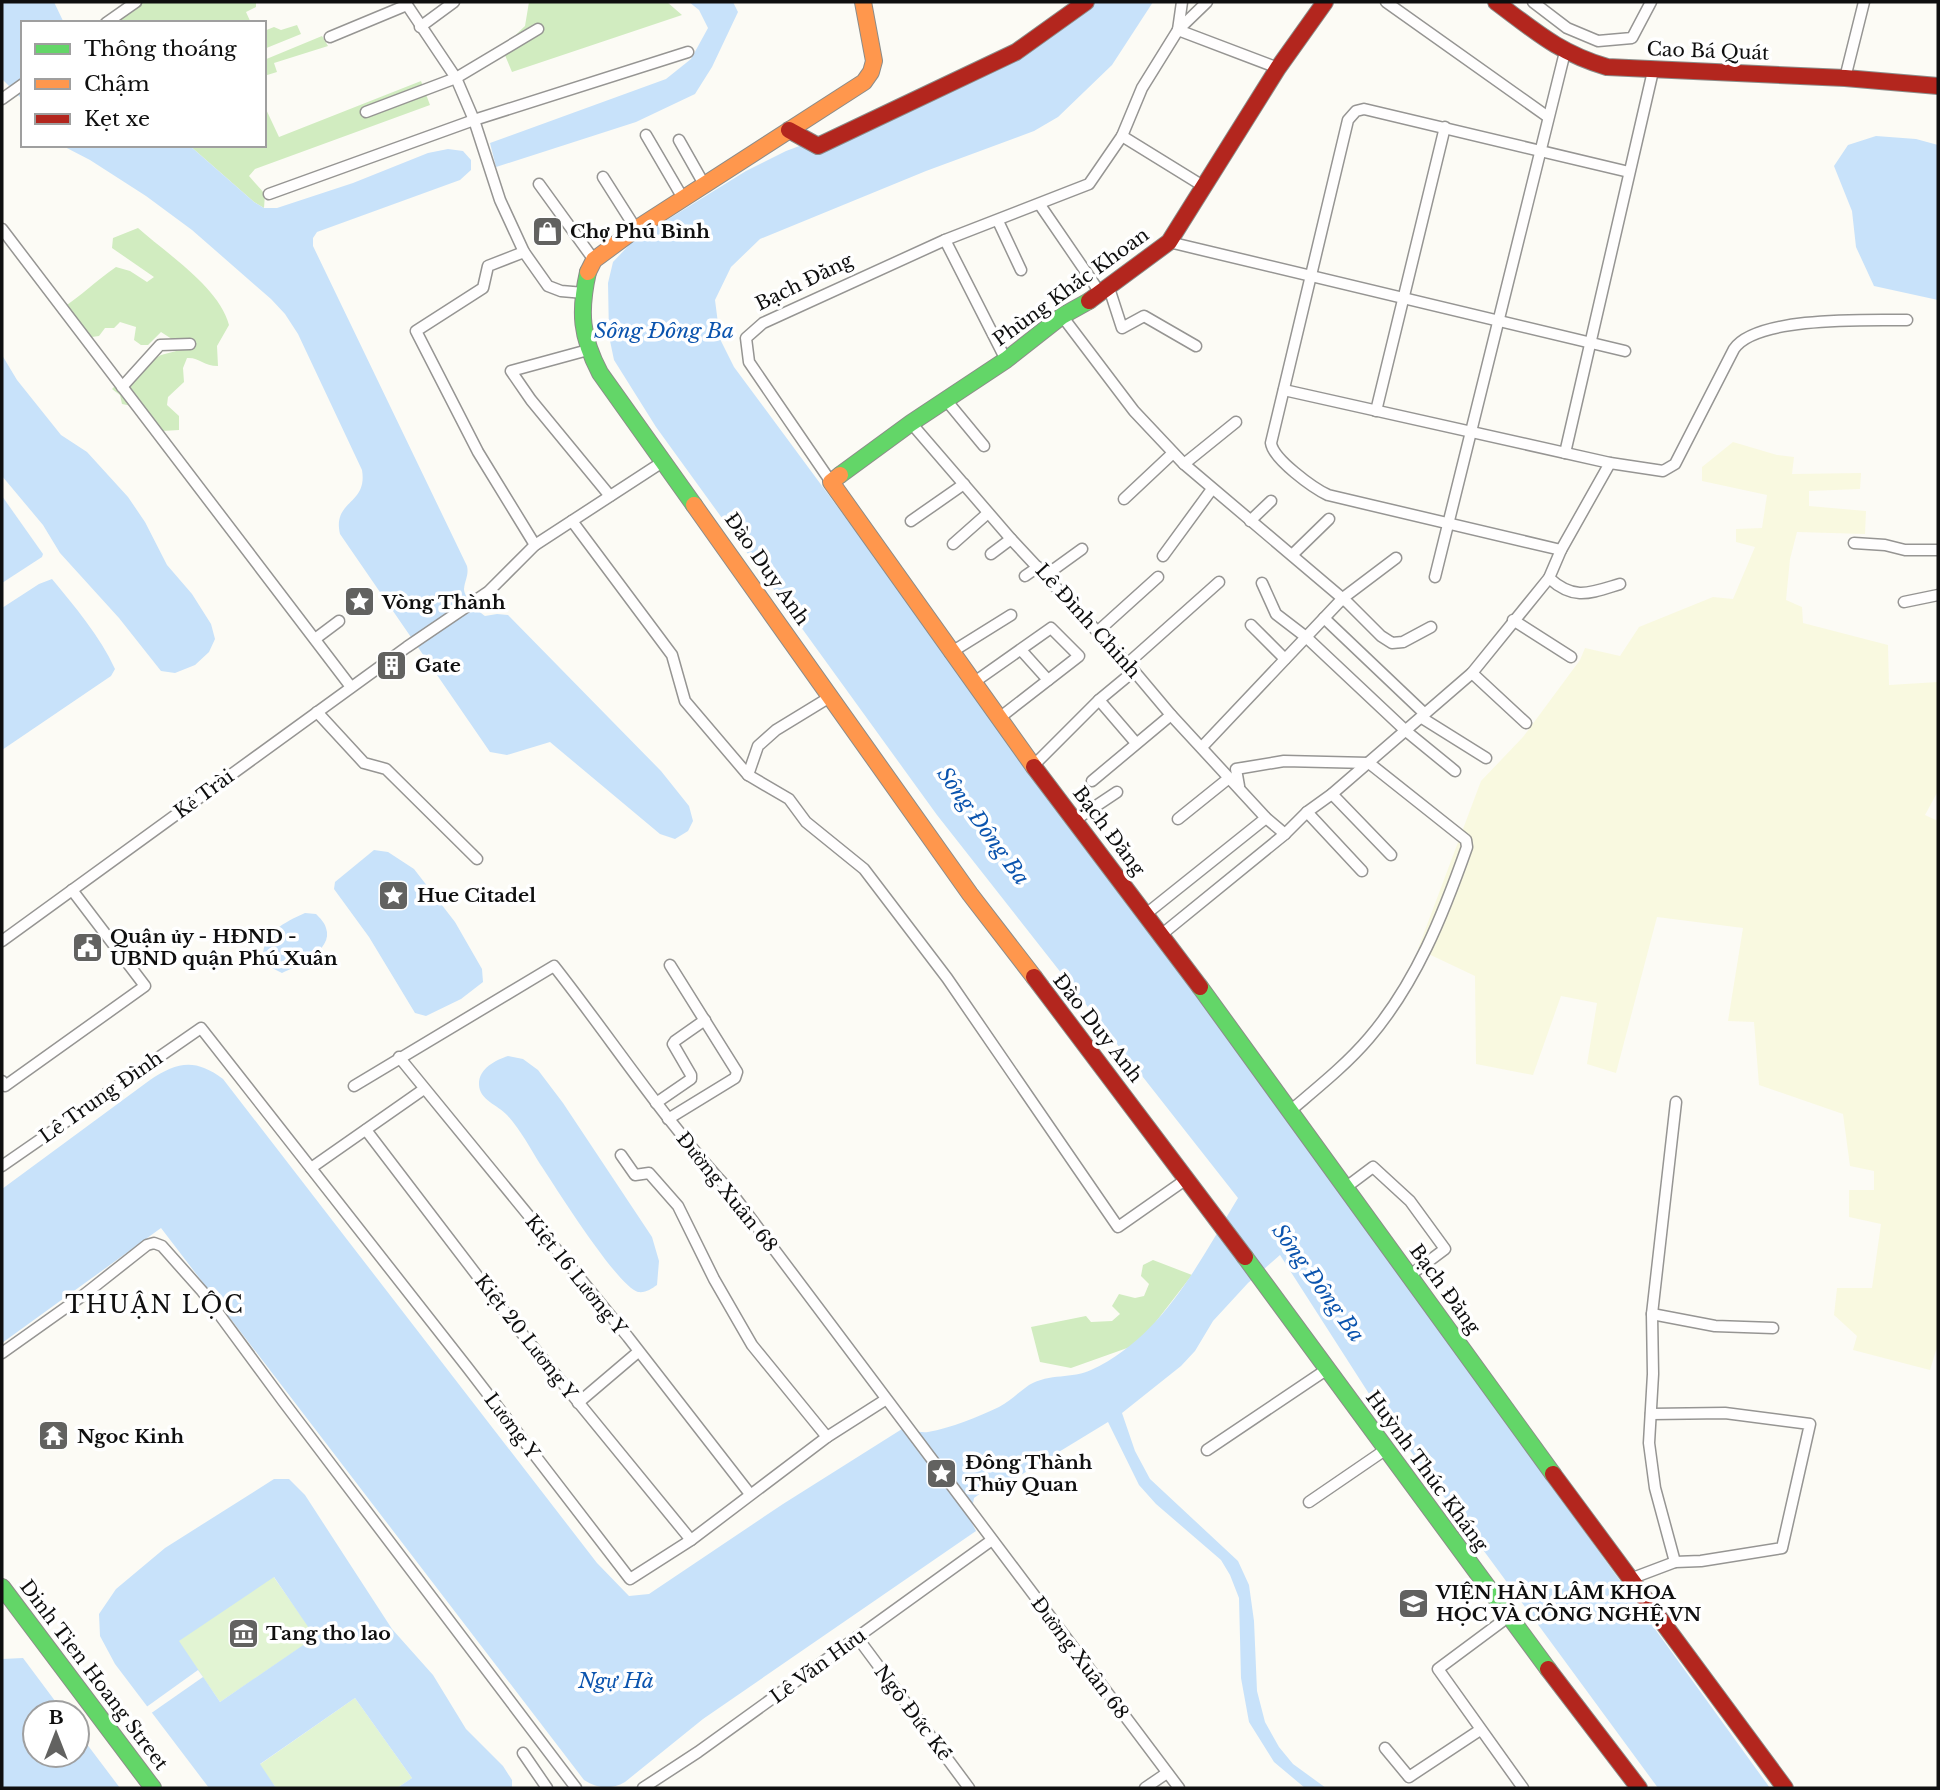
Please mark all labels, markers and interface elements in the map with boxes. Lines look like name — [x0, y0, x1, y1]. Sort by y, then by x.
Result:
legend — [21, 21, 266, 147]
text: Thông thoáng — [84, 36, 237, 62]
street label: Cao Bá Quát — [1646, 37, 1770, 65]
text: Chậm — [84, 71, 150, 97]
text: Kẹt xe — [84, 106, 150, 132]
shop icon: Chợ Phú Bình — [530, 214, 564, 248]
place label: Chợ Phú Bình — [570, 220, 710, 243]
street label: Phùng Khắc Khoan — [989, 223, 1153, 351]
street label: Bạch Đằng — [752, 248, 857, 315]
water label: Sông Đông Ba — [594, 318, 734, 344]
street label: Đào Duy Anh — [720, 508, 814, 630]
street label: Lê Đình Chinh — [1031, 559, 1145, 683]
place icon: Vòng Thành — [342, 585, 376, 619]
place label: Vòng Thành — [381, 591, 506, 614]
building icon: Gate — [375, 648, 409, 682]
place label: Gate — [415, 654, 461, 677]
water label: Sông Đông Ba — [931, 762, 1035, 890]
street label: Kẻ Trài — [170, 764, 239, 823]
street label: Bạch Đằng — [1068, 782, 1150, 881]
place icon: Hue Citadel — [377, 878, 411, 912]
place label: Hue Citadel — [417, 884, 536, 907]
place label: Quận ủy - HĐND - UBND quận Phú Xuân — [110, 925, 338, 970]
public building icon: Quận ủy - HĐND - UBND quận Phú Xuân — [70, 930, 104, 964]
street label: Đào Duy Anh — [1048, 969, 1148, 1087]
street label: Lê Trung Đình — [35, 1046, 167, 1148]
street label: Đường Xuân 68 — [672, 1128, 782, 1256]
street label: Kiệt 16 Lương Y — [520, 1210, 632, 1340]
water label: Sông Đông Ba — [1266, 1219, 1370, 1347]
street label: Bạch Đằng — [1405, 1240, 1486, 1339]
street label: Kiệt 20 Lương Y — [470, 1270, 582, 1404]
district label: THUẬN LỘC — [65, 1290, 245, 1319]
street label: Huỳnh Thúc Kháng — [1361, 1386, 1493, 1556]
street label: Lương Y — [480, 1388, 544, 1464]
temple icon: Ngoc Kinh — [37, 1419, 71, 1453]
place label: Ngoc Kinh — [77, 1425, 184, 1448]
place label: Đông Thành Thủy Quan — [965, 1451, 1093, 1496]
place icon: Đông Thành Thủy Quan — [925, 1456, 959, 1490]
street label: Dinh Tien Hoang Street — [15, 1576, 173, 1775]
place label: VIỆN HÀN LÂM KHOA HỌC VÀ CÔNG NGHỆ VN — [1435, 1581, 1702, 1626]
school or university icon: VIỆN HÀN LÂM KHOA HỌC VÀ CÔNG NGHỆ VN — [1396, 1586, 1430, 1620]
street label: Đường Xuân 68 — [1026, 1592, 1134, 1724]
museum icon: Tang tho lao — [226, 1616, 260, 1650]
place label: Tang tho lao — [266, 1622, 391, 1645]
street label: Lê Văn Hưu — [766, 1624, 870, 1708]
street label: Ngô Đức Kế — [870, 1661, 956, 1765]
water label: Ngự Hà — [577, 1668, 654, 1694]
north arrow — [21, 1699, 91, 1769]
text: B — [48, 1706, 64, 1729]

